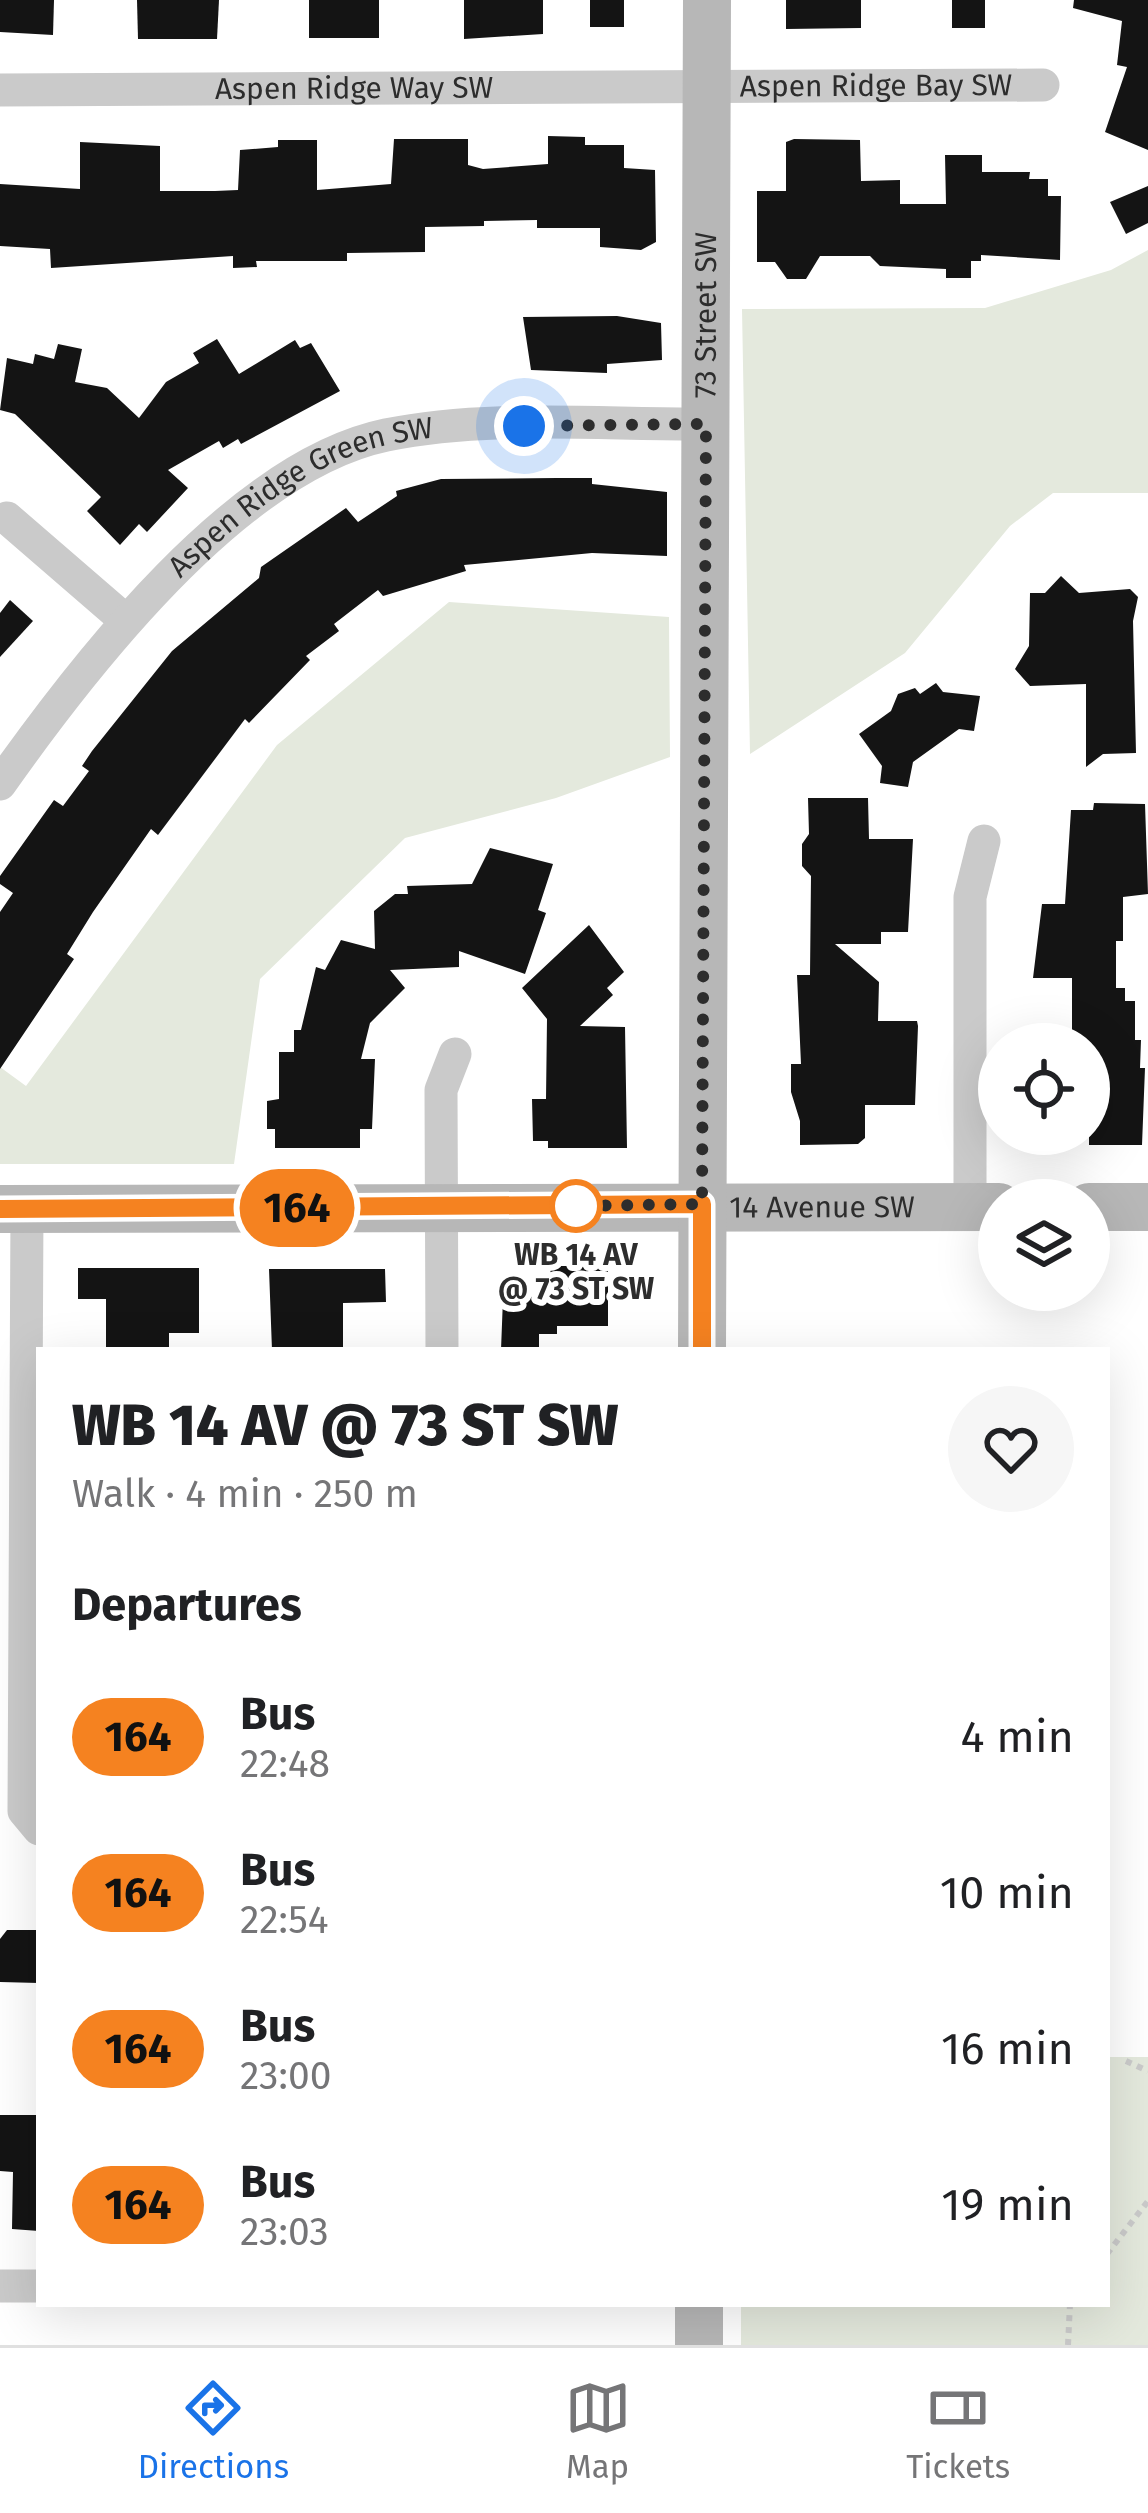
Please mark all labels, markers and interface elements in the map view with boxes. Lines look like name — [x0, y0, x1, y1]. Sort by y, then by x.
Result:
street label: Aspen Ridge Bay SW — [740, 67, 1013, 104]
street label: Aspen Ridge Way SW — [215, 70, 493, 107]
street label: 73 Street SW — [688, 232, 724, 398]
your location — [494, 396, 554, 456]
street label: Aspen Ridge Green SW — [161, 410, 435, 585]
map controls — [978, 1023, 1110, 1311]
button: locate — [978, 1023, 1110, 1155]
line badge: 164 — [228, 1169, 366, 1247]
button: layers — [978, 1179, 1110, 1311]
marker: WB 14 AV @ 73 ST SW — [551, 1181, 601, 1231]
text: 164 — [264, 1183, 330, 1233]
street label: 14 Avenue SW — [729, 1189, 915, 1226]
place label: WB 14 AV @ 73 ST SW — [498, 1237, 655, 1307]
button: heart — [948, 1386, 1074, 1512]
text: WB 14 AV @ 73 ST SW — [72, 1392, 618, 1460]
text: Walk · 4 min · 250 m — [72, 1471, 418, 1517]
text: Departures — [72, 1578, 302, 1632]
text: Bus — [240, 1687, 315, 1741]
text: 4 min — [961, 1710, 1074, 1764]
text: 164 — [105, 1712, 171, 1762]
text: 22:48 — [240, 1741, 330, 1787]
text: Bus — [240, 1843, 315, 1897]
text: 10 min — [940, 1866, 1074, 1920]
text: 164 — [105, 1868, 171, 1918]
text: 22:54 — [240, 1897, 328, 1943]
text: Bus — [240, 1999, 315, 2053]
text: 16 min — [941, 2022, 1074, 2076]
text: 164 — [105, 2024, 171, 2074]
text: 23:00 — [240, 2053, 331, 2099]
text: Bus — [240, 2155, 315, 2209]
text: 19 min — [941, 2178, 1074, 2232]
text: 164 — [105, 2180, 171, 2230]
text: 23:03 — [240, 2209, 329, 2255]
tab: Directions — [138, 2375, 289, 2487]
tab: Map — [565, 2375, 631, 2487]
tab: Tickets — [906, 2375, 1010, 2487]

